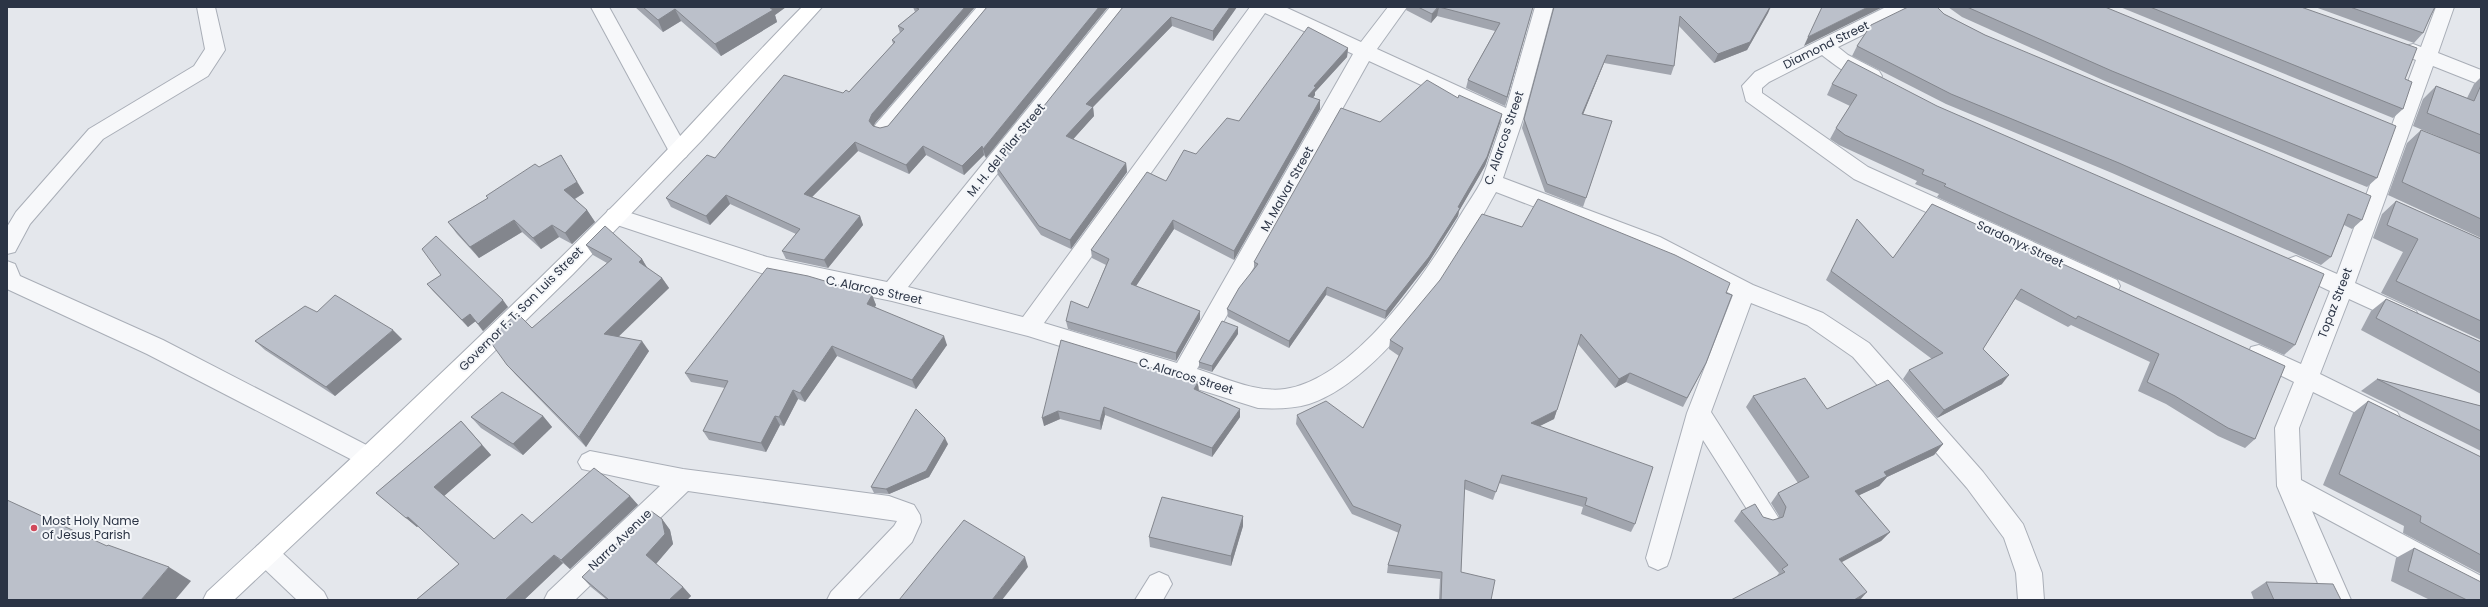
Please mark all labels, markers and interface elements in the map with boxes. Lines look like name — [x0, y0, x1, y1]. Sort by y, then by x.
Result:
street label: Diamond Street — [1780, 16, 1872, 73]
street label: C. Alarcos Street — [1480, 89, 1528, 187]
street label: M. H. del Pilar Street — [963, 99, 1049, 200]
street label: M. Malvar Street — [1256, 143, 1317, 234]
street label: Sardonyx Street — [1974, 216, 2066, 271]
street label: Governor F. T. San Luis Street — [455, 243, 586, 374]
street label: Topaz Street — [2313, 265, 2356, 341]
street label: C. Alarcos Street — [824, 271, 924, 308]
street label: C. Alarcos Street — [1137, 353, 1236, 398]
street label: Narra Avenue — [584, 505, 655, 574]
place label: Most Holy Name of Jesus Parish — [42, 512, 139, 543]
marker: Most Holy Name of Jesus Parish — [29, 523, 39, 533]

